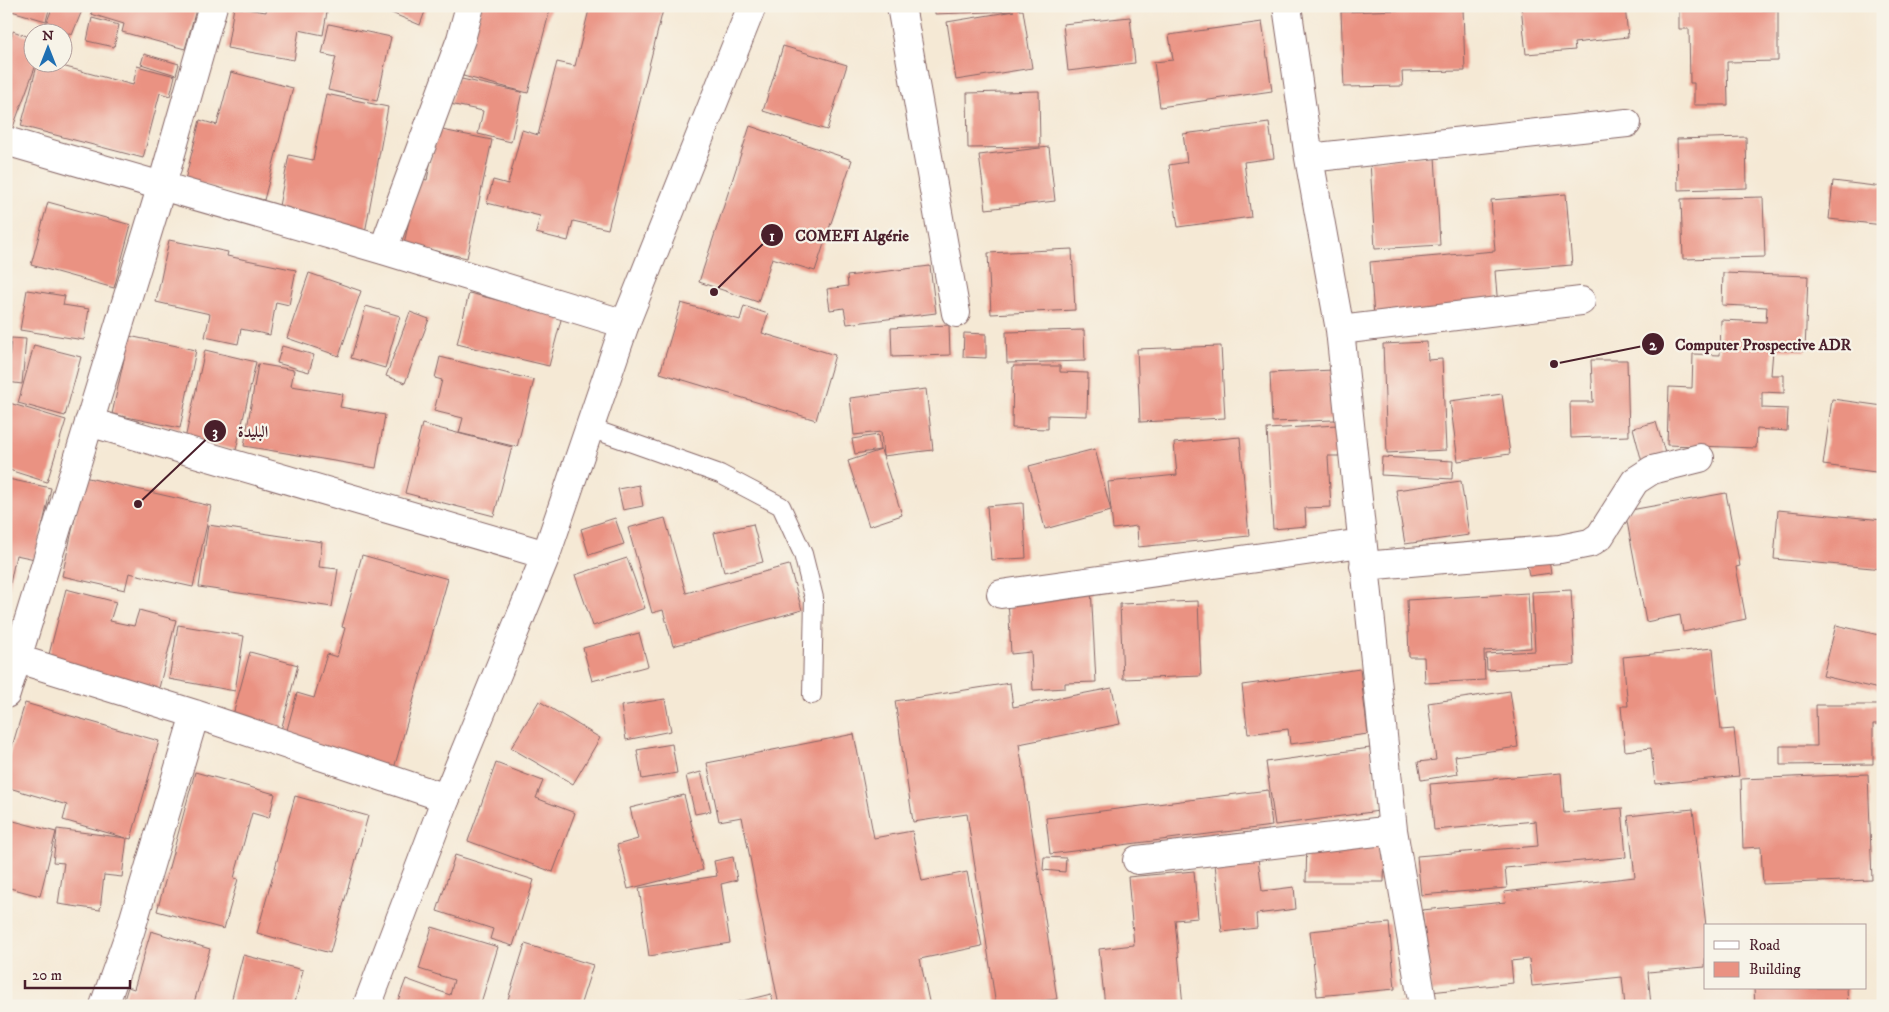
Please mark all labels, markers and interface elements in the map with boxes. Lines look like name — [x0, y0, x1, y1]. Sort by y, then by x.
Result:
north arrow — [22, 22, 72, 72]
text: N — [42, 27, 54, 45]
callout: COMEFI Algérie — [760, 220, 919, 251]
text: COMEFI Algérie — [795, 226, 909, 246]
text: 1 — [769, 227, 775, 246]
callout: Computer Prospective ADR — [1640, 329, 1861, 360]
text: Computer Prospective ADR — [1675, 335, 1851, 355]
text: 2 — [1649, 336, 1657, 355]
callout: البليدة — [203, 416, 279, 447]
text: البليدة — [238, 422, 268, 442]
text: 3 — [212, 423, 218, 442]
legend — [1704, 924, 1866, 990]
text: Road — [1749, 936, 1781, 955]
scale bar — [25, 957, 130, 989]
text: Building — [1749, 960, 1801, 979]
text: 20 m — [32, 966, 62, 985]

